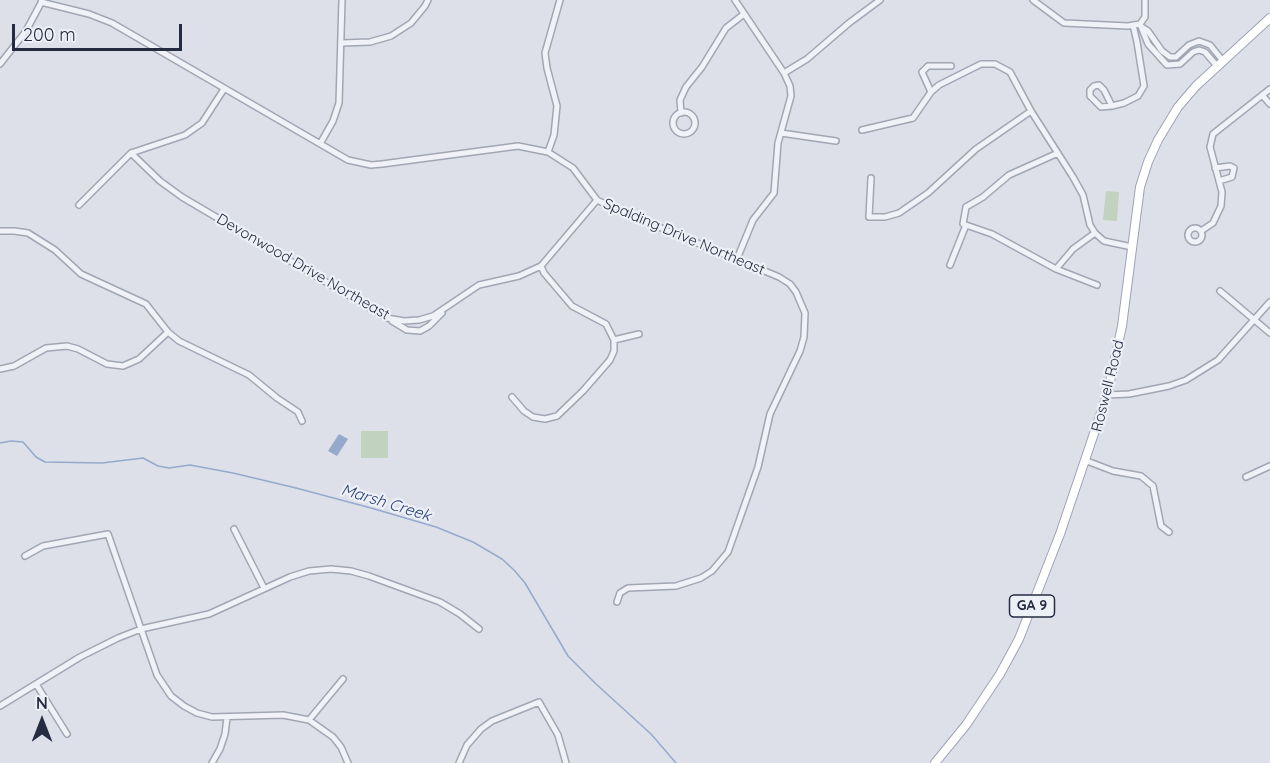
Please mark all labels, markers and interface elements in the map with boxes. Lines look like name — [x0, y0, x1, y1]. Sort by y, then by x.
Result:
scale bar — [15, 12, 184, 50]
text: 200 m — [23, 23, 76, 46]
street label: Spalding Drive Northeast — [601, 195, 767, 279]
street label: Devonwood Drive Northeast — [213, 210, 393, 324]
street label: Roswell Road — [1088, 338, 1128, 434]
water label: Marsh Creek — [339, 480, 433, 526]
road number: GA 9 — [1010, 595, 1054, 617]
north arrow — [12, 691, 72, 751]
text: N — [36, 693, 48, 713]

